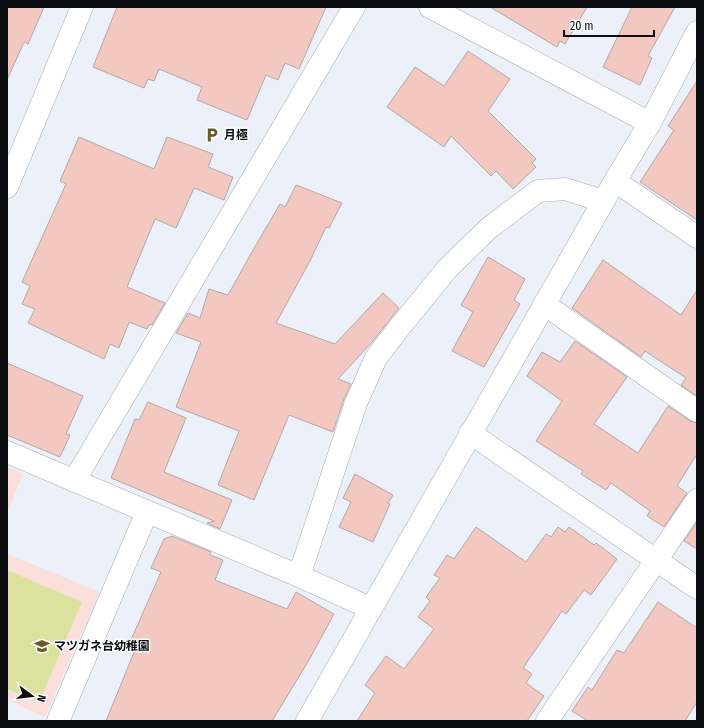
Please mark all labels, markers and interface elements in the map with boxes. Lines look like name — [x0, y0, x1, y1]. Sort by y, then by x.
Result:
scale bar — [564, 12, 654, 38]
text: 20 m — [570, 19, 594, 33]
parking icon: 月極 — [203, 126, 221, 144]
place label: 月極 — [224, 128, 248, 142]
school or university icon: マツガネ台幼稚園 — [33, 637, 51, 655]
place label: マツガネ台幼稚園 — [54, 639, 150, 653]
north arrow — [12, 676, 52, 716]
text: N — [34, 694, 48, 703]

